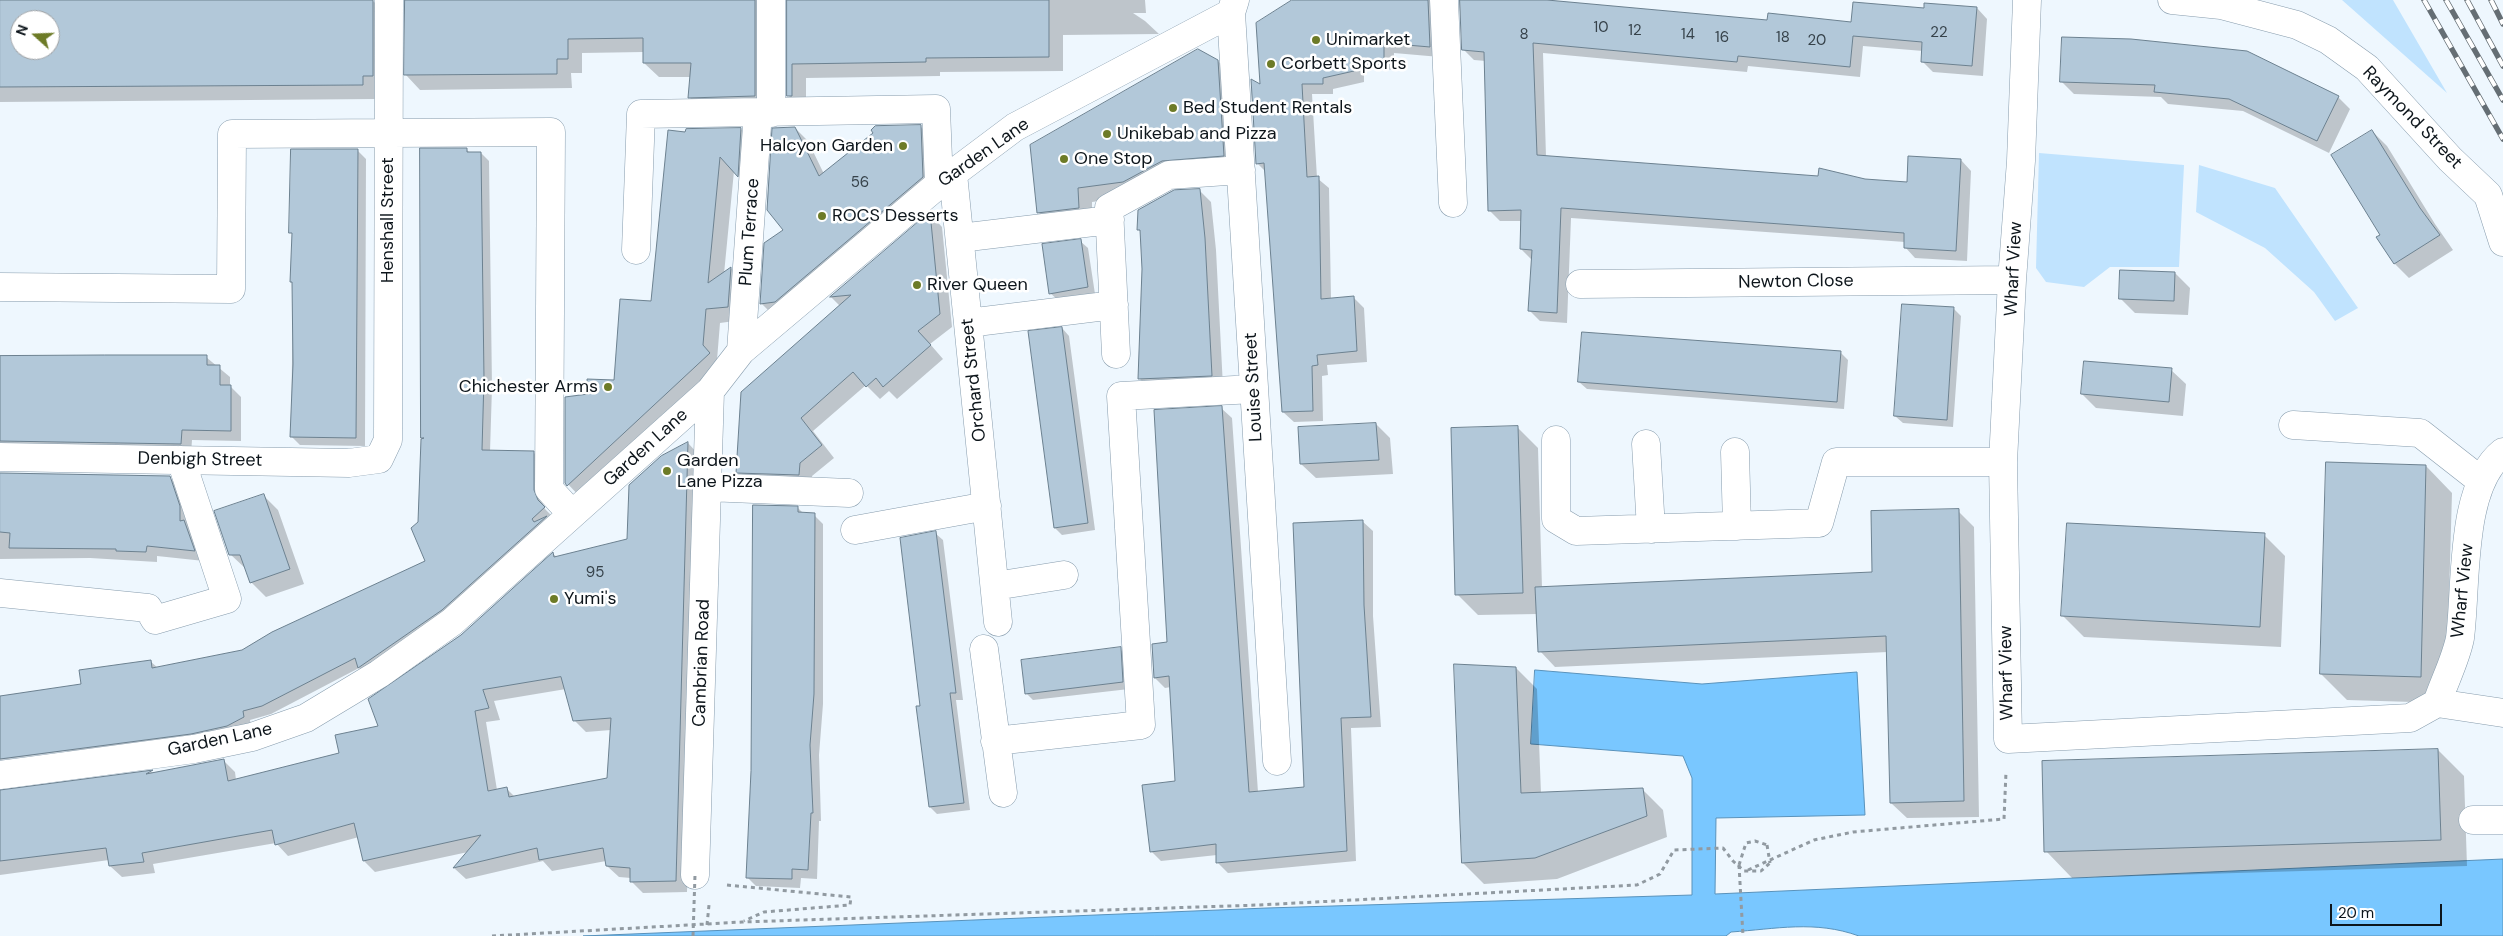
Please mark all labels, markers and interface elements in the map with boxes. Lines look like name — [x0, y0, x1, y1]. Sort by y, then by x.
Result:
north arrow — [10, 10, 60, 60]
house number: 10 — [1594, 19, 1608, 37]
text: N — [12, 22, 32, 38]
house number: 12 — [1628, 22, 1642, 40]
house number: 22 — [1930, 24, 1948, 42]
house number: 8 — [1519, 26, 1529, 44]
house number: 14 — [1681, 26, 1695, 44]
place label: Unimarket — [1326, 29, 1410, 51]
house number: 16 — [1715, 29, 1729, 47]
house number: 18 — [1776, 29, 1790, 47]
house number: 20 — [1808, 32, 1826, 50]
marker: Unimarket — [1310, 34, 1322, 46]
place label: Corbett Sports — [1281, 53, 1406, 75]
marker: Corbett Sports — [1265, 58, 1277, 70]
street label: Raymond Street — [2358, 62, 2466, 174]
place label: Bed Student Rentals — [1183, 97, 1352, 119]
marker: Bed Student Rentals — [1167, 102, 1179, 114]
street label: Garden Lane — [934, 114, 1034, 192]
place label: Unikebab and Pizza — [1117, 123, 1276, 145]
marker: Unikebab and Pizza — [1101, 128, 1113, 140]
place label: Halcyon Garden — [760, 135, 893, 157]
marker: Halcyon Garden — [897, 140, 909, 152]
place label: One Stop — [1074, 148, 1152, 170]
marker: One Stop — [1058, 153, 1070, 165]
street label: Henshall Street — [377, 157, 399, 283]
house number: 56 — [851, 174, 869, 192]
street label: Plum Terrace — [735, 177, 765, 287]
place label: ROCS Desserts — [832, 205, 958, 227]
marker: ROCS Desserts — [816, 210, 828, 222]
street label: Wharf View — [2001, 221, 2027, 317]
street label: Newton Close — [1738, 270, 1854, 294]
place label: River Queen — [927, 274, 1028, 296]
marker: River Queen — [911, 279, 923, 291]
street label: Orchard Street — [957, 317, 991, 443]
street label: Louise Street — [1240, 332, 1268, 442]
place label: Chichester Arms — [459, 376, 598, 398]
marker: Chichester Arms — [602, 381, 614, 393]
street label: Garden Lane — [599, 404, 693, 492]
street label: Denbigh Street — [137, 448, 263, 472]
place label: Garden Lane Pizza — [677, 450, 763, 492]
marker: Garden Lane Pizza — [661, 465, 673, 477]
street label: Wharf View — [2447, 543, 2479, 639]
house number: 95 — [586, 564, 604, 582]
place label: Yumi's — [564, 588, 617, 610]
marker: Yumi's — [548, 593, 560, 605]
street label: Cambrian Road — [689, 599, 715, 727]
street label: Wharf View — [1995, 625, 2019, 721]
street label: Garden Lane — [166, 718, 274, 762]
scale bar — [2333, 894, 2446, 926]
text: 20 m — [2338, 903, 2374, 923]

